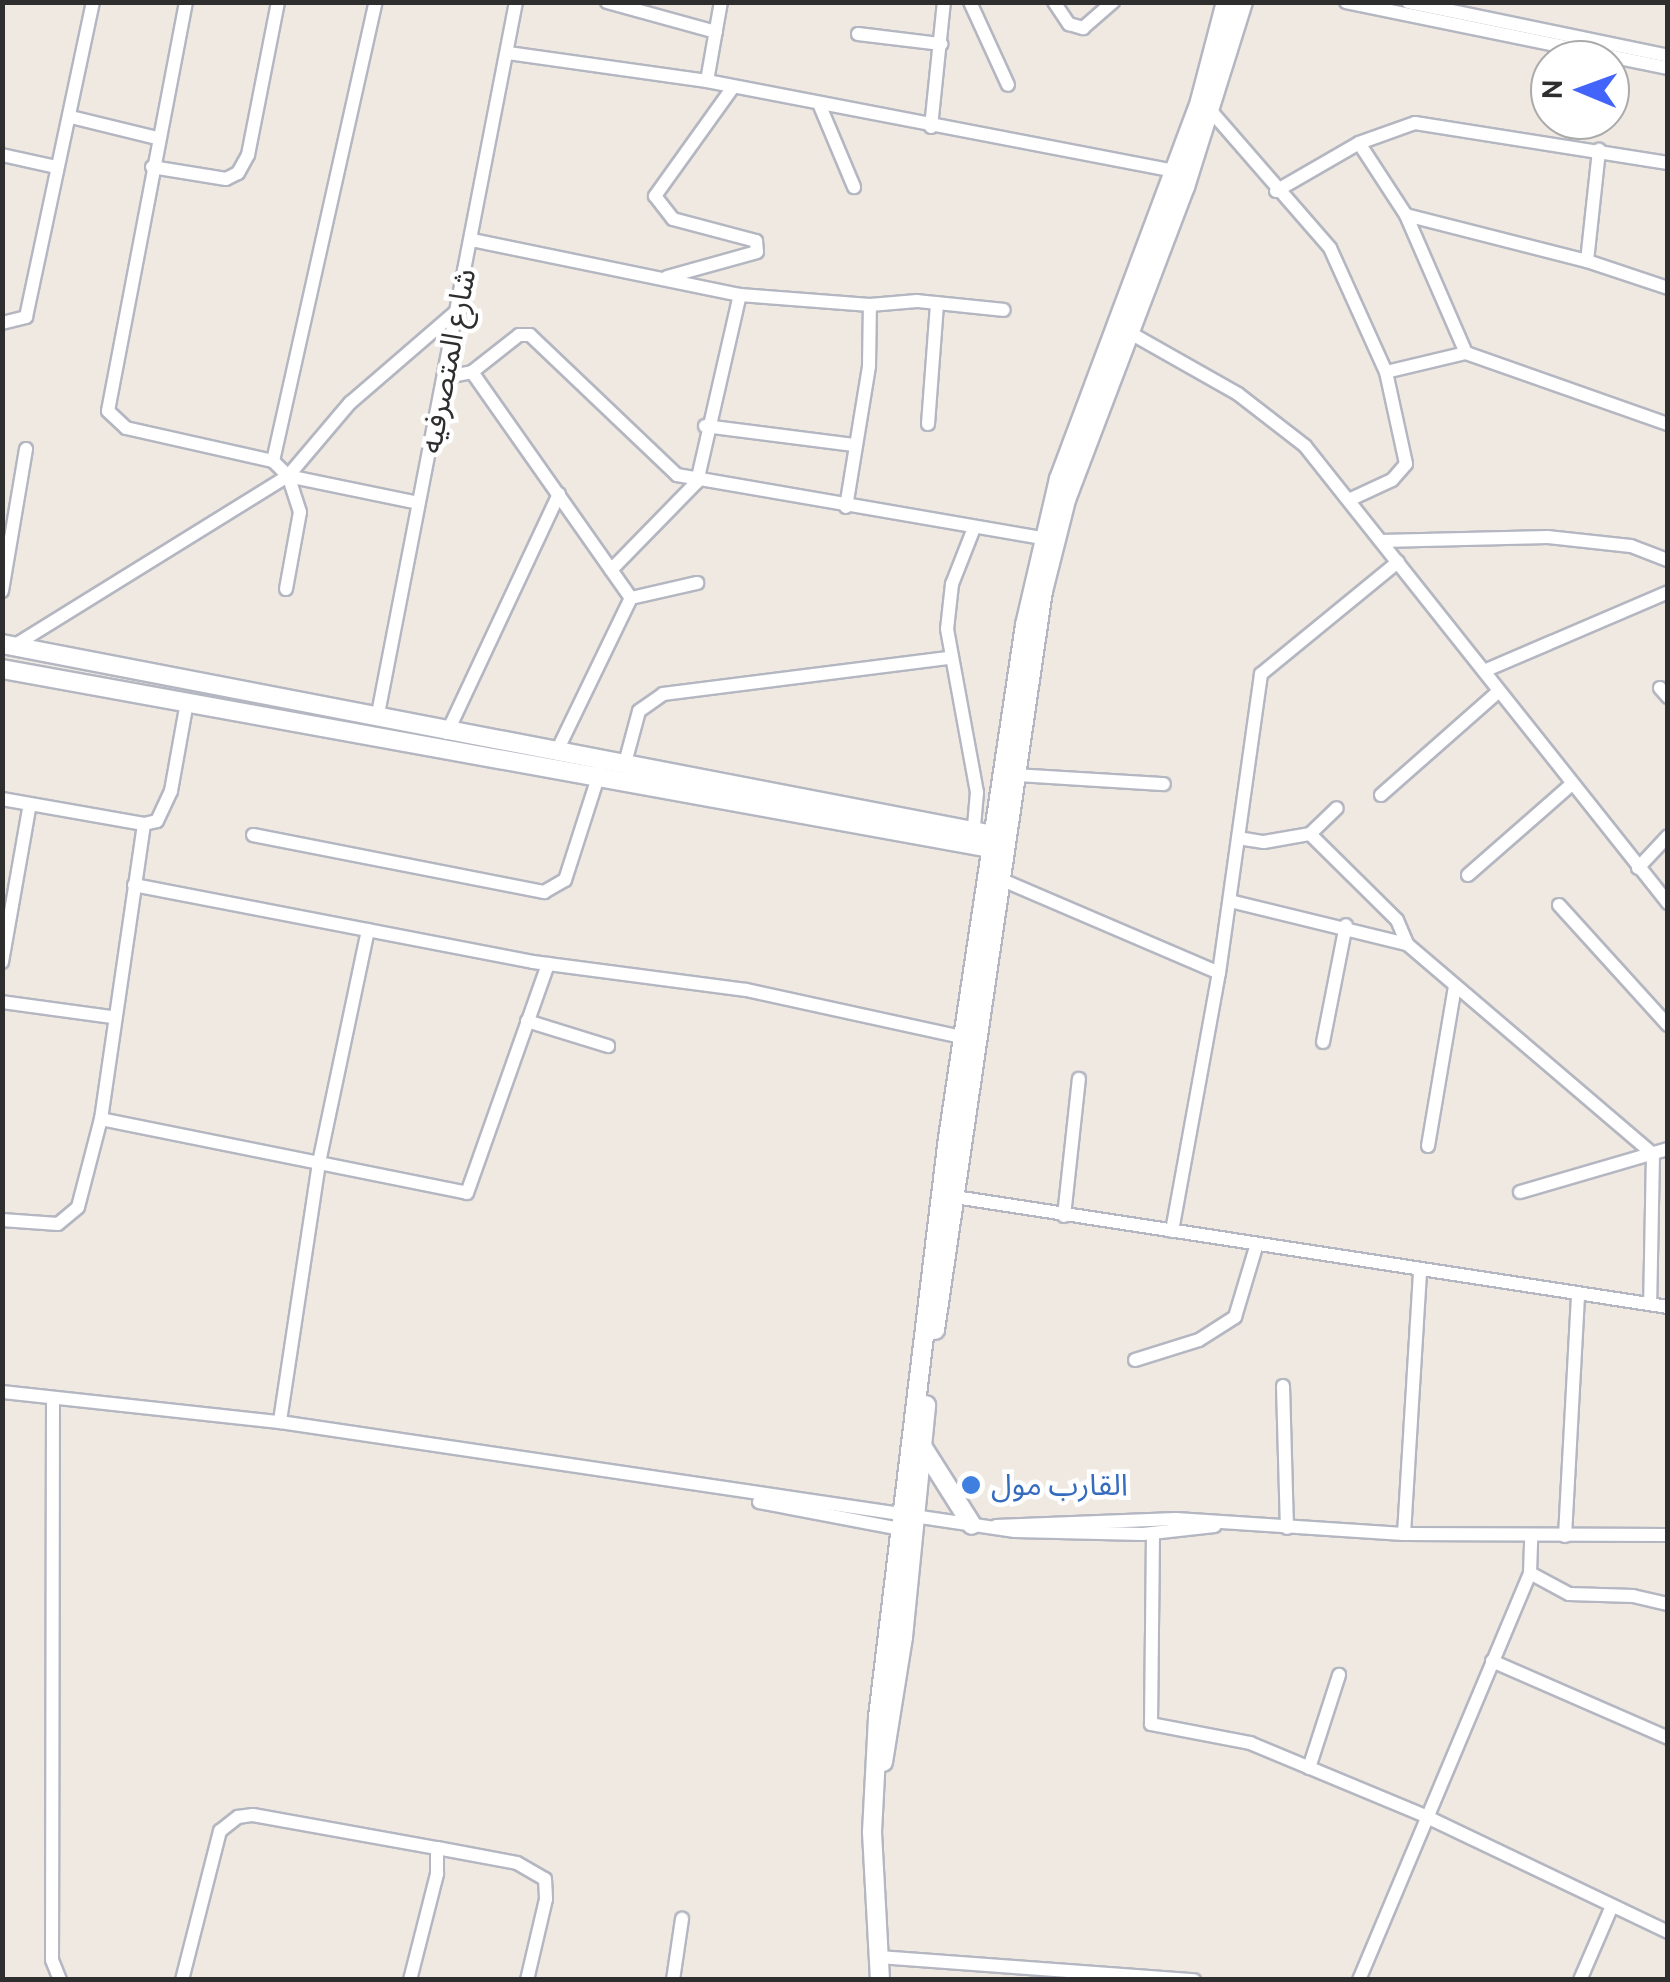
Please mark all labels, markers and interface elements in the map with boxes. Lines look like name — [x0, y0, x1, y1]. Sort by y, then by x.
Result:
north arrow — [1530, 40, 1630, 140]
text: N — [1535, 79, 1569, 100]
street label: شارع المتصرفيه — [412, 266, 484, 456]
place label: القارب مول — [991, 1467, 1128, 1503]
marker: القارب مول — [960, 1474, 982, 1496]

